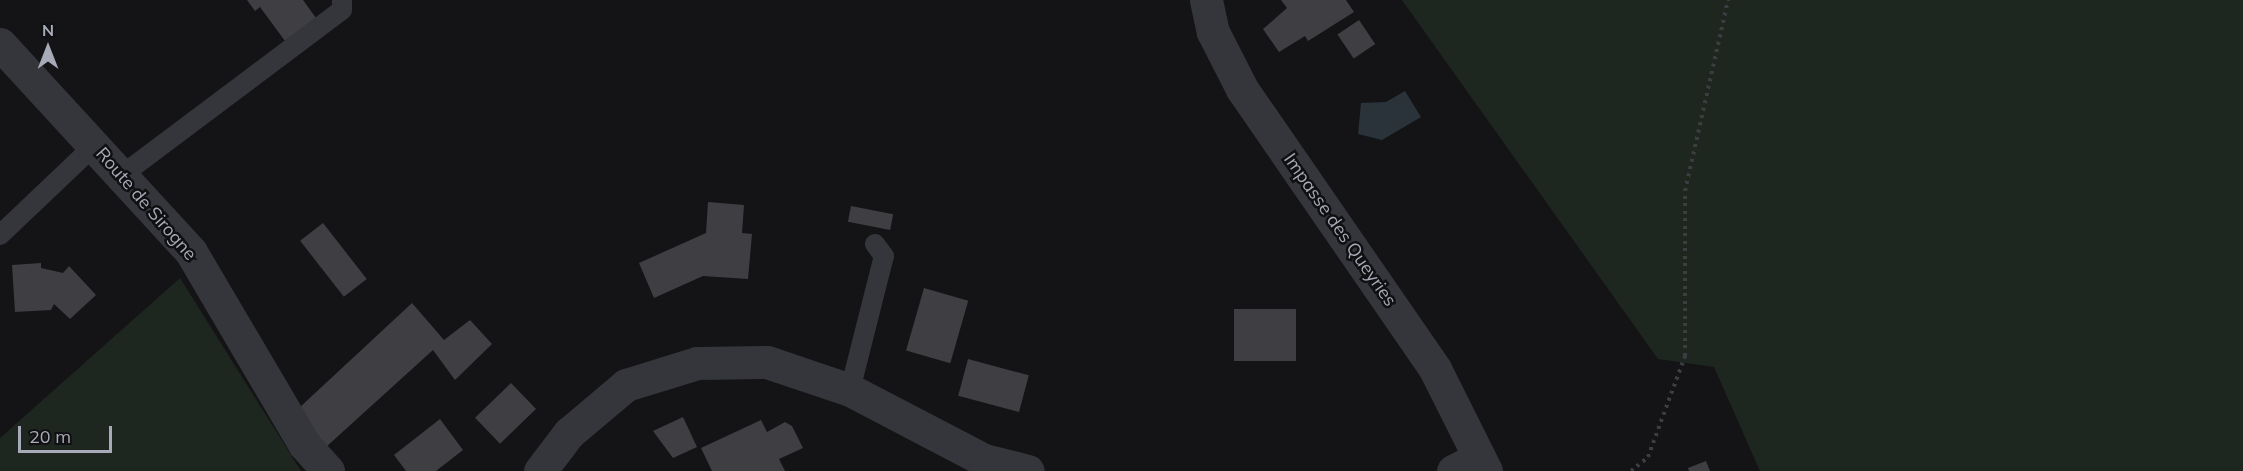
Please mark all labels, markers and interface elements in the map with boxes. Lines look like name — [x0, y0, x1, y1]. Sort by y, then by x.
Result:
north arrow — [18, 18, 78, 78]
text: N — [42, 20, 54, 40]
street label: Route de Sirogne — [91, 143, 201, 265]
street label: Impasse des Queyries — [1279, 149, 1401, 311]
scale bar — [21, 414, 116, 452]
text: 20 m — [29, 425, 71, 448]

